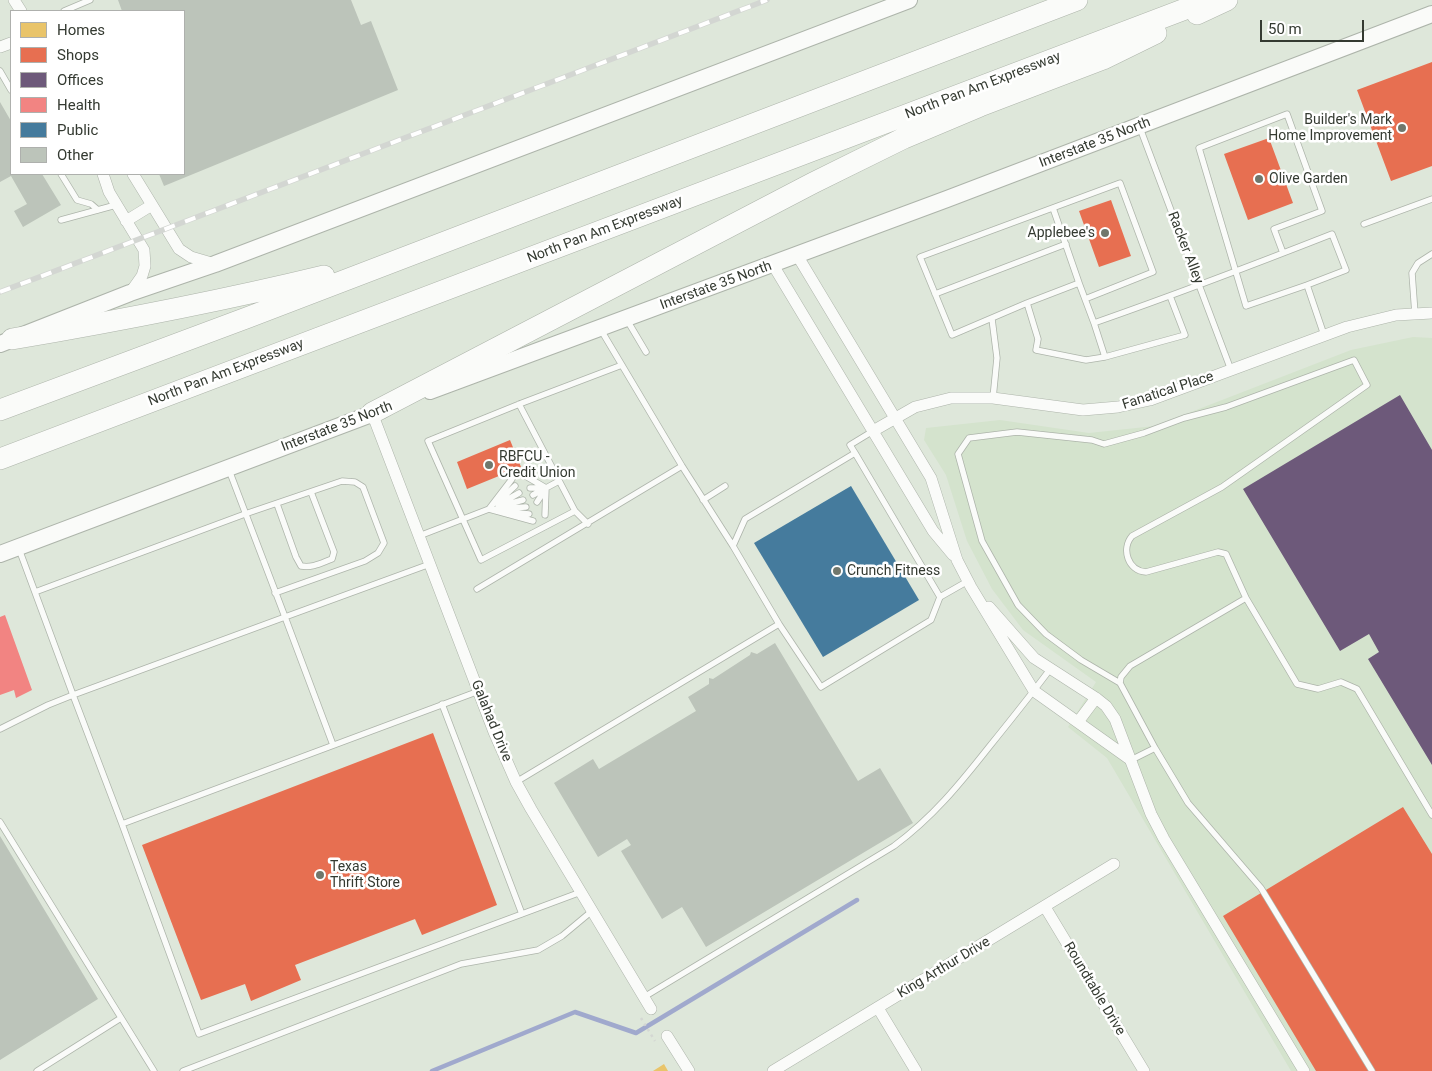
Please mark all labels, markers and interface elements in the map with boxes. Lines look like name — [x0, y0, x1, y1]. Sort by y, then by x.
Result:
legend — [10, 10, 185, 175]
scale bar — [1262, 10, 1366, 42]
text: 50 m — [1268, 20, 1302, 38]
text: Homes — [57, 21, 105, 39]
text: Shops — [57, 46, 99, 64]
street label: North Pan Am Expressway — [903, 49, 1063, 123]
text: Offices — [57, 71, 104, 89]
text: Health — [57, 96, 101, 114]
place label: Builder's Mark Home Improvement — [1268, 112, 1392, 144]
street label: Interstate 35 North — [1037, 114, 1153, 172]
text: Public — [57, 121, 98, 139]
marker: Builder's Mark Home Improvement — [1396, 122, 1408, 134]
text: Other — [57, 146, 94, 164]
place label: Olive Garden — [1269, 171, 1348, 187]
marker: Olive Garden — [1253, 173, 1265, 185]
street label: North Pan Am Expressway — [525, 193, 685, 267]
street label: Racker Alley — [1164, 209, 1206, 287]
place label: Applebee's — [1028, 225, 1095, 241]
marker: Applebee's — [1099, 227, 1111, 239]
street label: Interstate 35 North — [658, 258, 774, 314]
street label: North Pan Am Expressway — [146, 336, 306, 410]
street label: Fanatical Place — [1120, 368, 1216, 414]
street label: Interstate 35 North — [279, 398, 395, 456]
place label: RBFCU - Credit Union — [499, 449, 575, 482]
marker: RBFCU - Credit Union — [483, 459, 495, 471]
place label: Crunch Fitness — [847, 563, 940, 579]
marker: Crunch Fitness — [831, 565, 843, 577]
street label: Galahad Drive — [467, 678, 515, 764]
place label: Texas Thrift Store — [330, 859, 400, 892]
marker: Texas Thrift Store — [314, 869, 326, 881]
street label: King Arthur Drive — [895, 934, 993, 1002]
street label: Roundtable Drive — [1060, 939, 1128, 1039]

